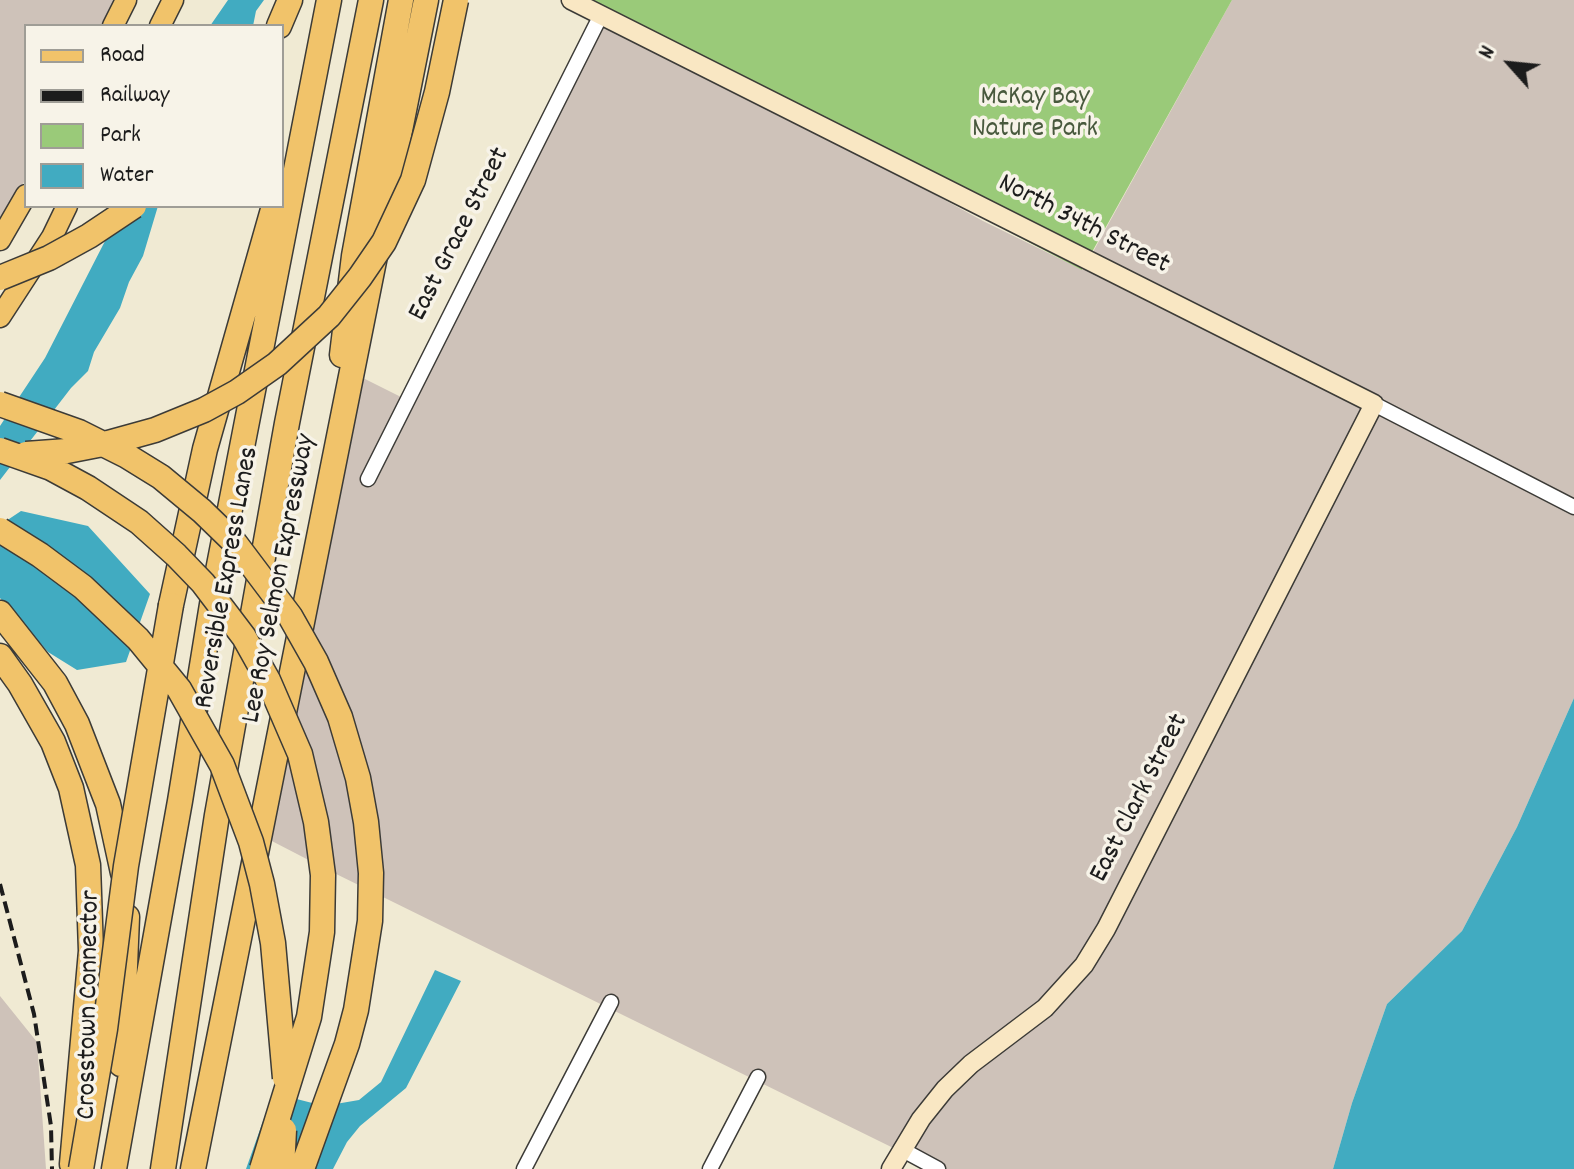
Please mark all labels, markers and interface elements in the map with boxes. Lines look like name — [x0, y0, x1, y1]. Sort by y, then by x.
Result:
legend — [24, 24, 284, 208]
north arrow — [1470, 24, 1550, 104]
text: Road — [100, 39, 145, 73]
text: N — [1472, 41, 1504, 65]
text: Railway — [100, 79, 169, 113]
park label: McKay Bay Nature Park — [972, 82, 1098, 148]
text: Park — [100, 119, 141, 153]
street label: East Grace Street — [403, 143, 519, 327]
text: Water — [100, 159, 153, 193]
street label: North 34th Street — [992, 168, 1174, 284]
street label: Lee Roy Selmon Expressway — [237, 432, 325, 726]
street label: Reversible Express Lanes — [189, 445, 269, 711]
street label: East Clark Street — [1084, 709, 1198, 889]
street label: Crosstown Connector — [72, 890, 110, 1120]

